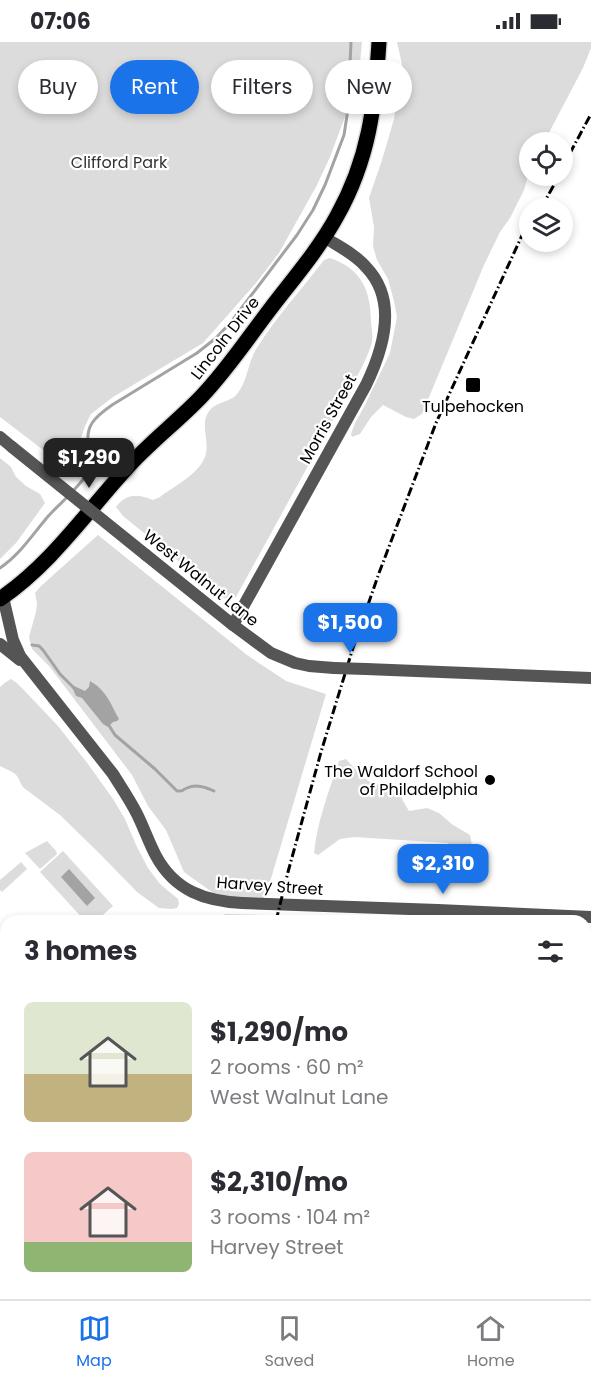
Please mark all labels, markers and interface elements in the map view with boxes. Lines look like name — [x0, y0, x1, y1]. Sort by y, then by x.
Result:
text: 07:06 — [30, 6, 91, 37]
chip: Buy — [18, 60, 98, 114]
chip: Rent — [110, 60, 199, 114]
chip: Filters — [211, 60, 313, 114]
chip: New — [325, 60, 412, 114]
map controls — [519, 132, 573, 252]
button: locate — [519, 132, 573, 186]
park label: Clifford Park — [71, 151, 168, 174]
button: layers — [519, 198, 573, 252]
street label: Lincoln Drive — [185, 292, 265, 384]
street label: Morris Street — [294, 370, 362, 468]
marker: Tulpehocken — [464, 376, 482, 394]
place label: Tulpehocken — [422, 395, 524, 418]
pin: $1,290 — [40, 438, 138, 489]
text: $1,290 — [57, 443, 121, 471]
street label: West Walnut Lane — [138, 524, 264, 632]
pin: $1,500 — [301, 603, 399, 654]
text: $1,500 — [317, 608, 383, 636]
place label: The Waldorf School of Philadelphia — [324, 760, 478, 801]
marker: The Waldorf School of Philadelphia — [483, 773, 497, 787]
pin: $2,310 — [394, 844, 492, 895]
text: $2,310 — [412, 849, 474, 877]
street label: Harvey Street — [216, 871, 324, 901]
text: 3 homes — [24, 933, 137, 969]
icon: filters — [534, 935, 567, 968]
text: $1,290/mo — [210, 1014, 348, 1050]
icon: home — [72, 1026, 144, 1098]
text: 2 rooms · 60 m² — [210, 1053, 364, 1081]
text: West Walnut Lane — [210, 1083, 389, 1111]
text: $2,310/mo — [210, 1164, 348, 1200]
icon: home — [72, 1176, 144, 1248]
text: 3 rooms · 104 m² — [210, 1203, 370, 1231]
text: Harvey Street — [210, 1233, 344, 1261]
tab: Map — [76, 1312, 112, 1373]
tab: Saved — [264, 1312, 314, 1373]
tab: Home — [467, 1312, 515, 1373]

